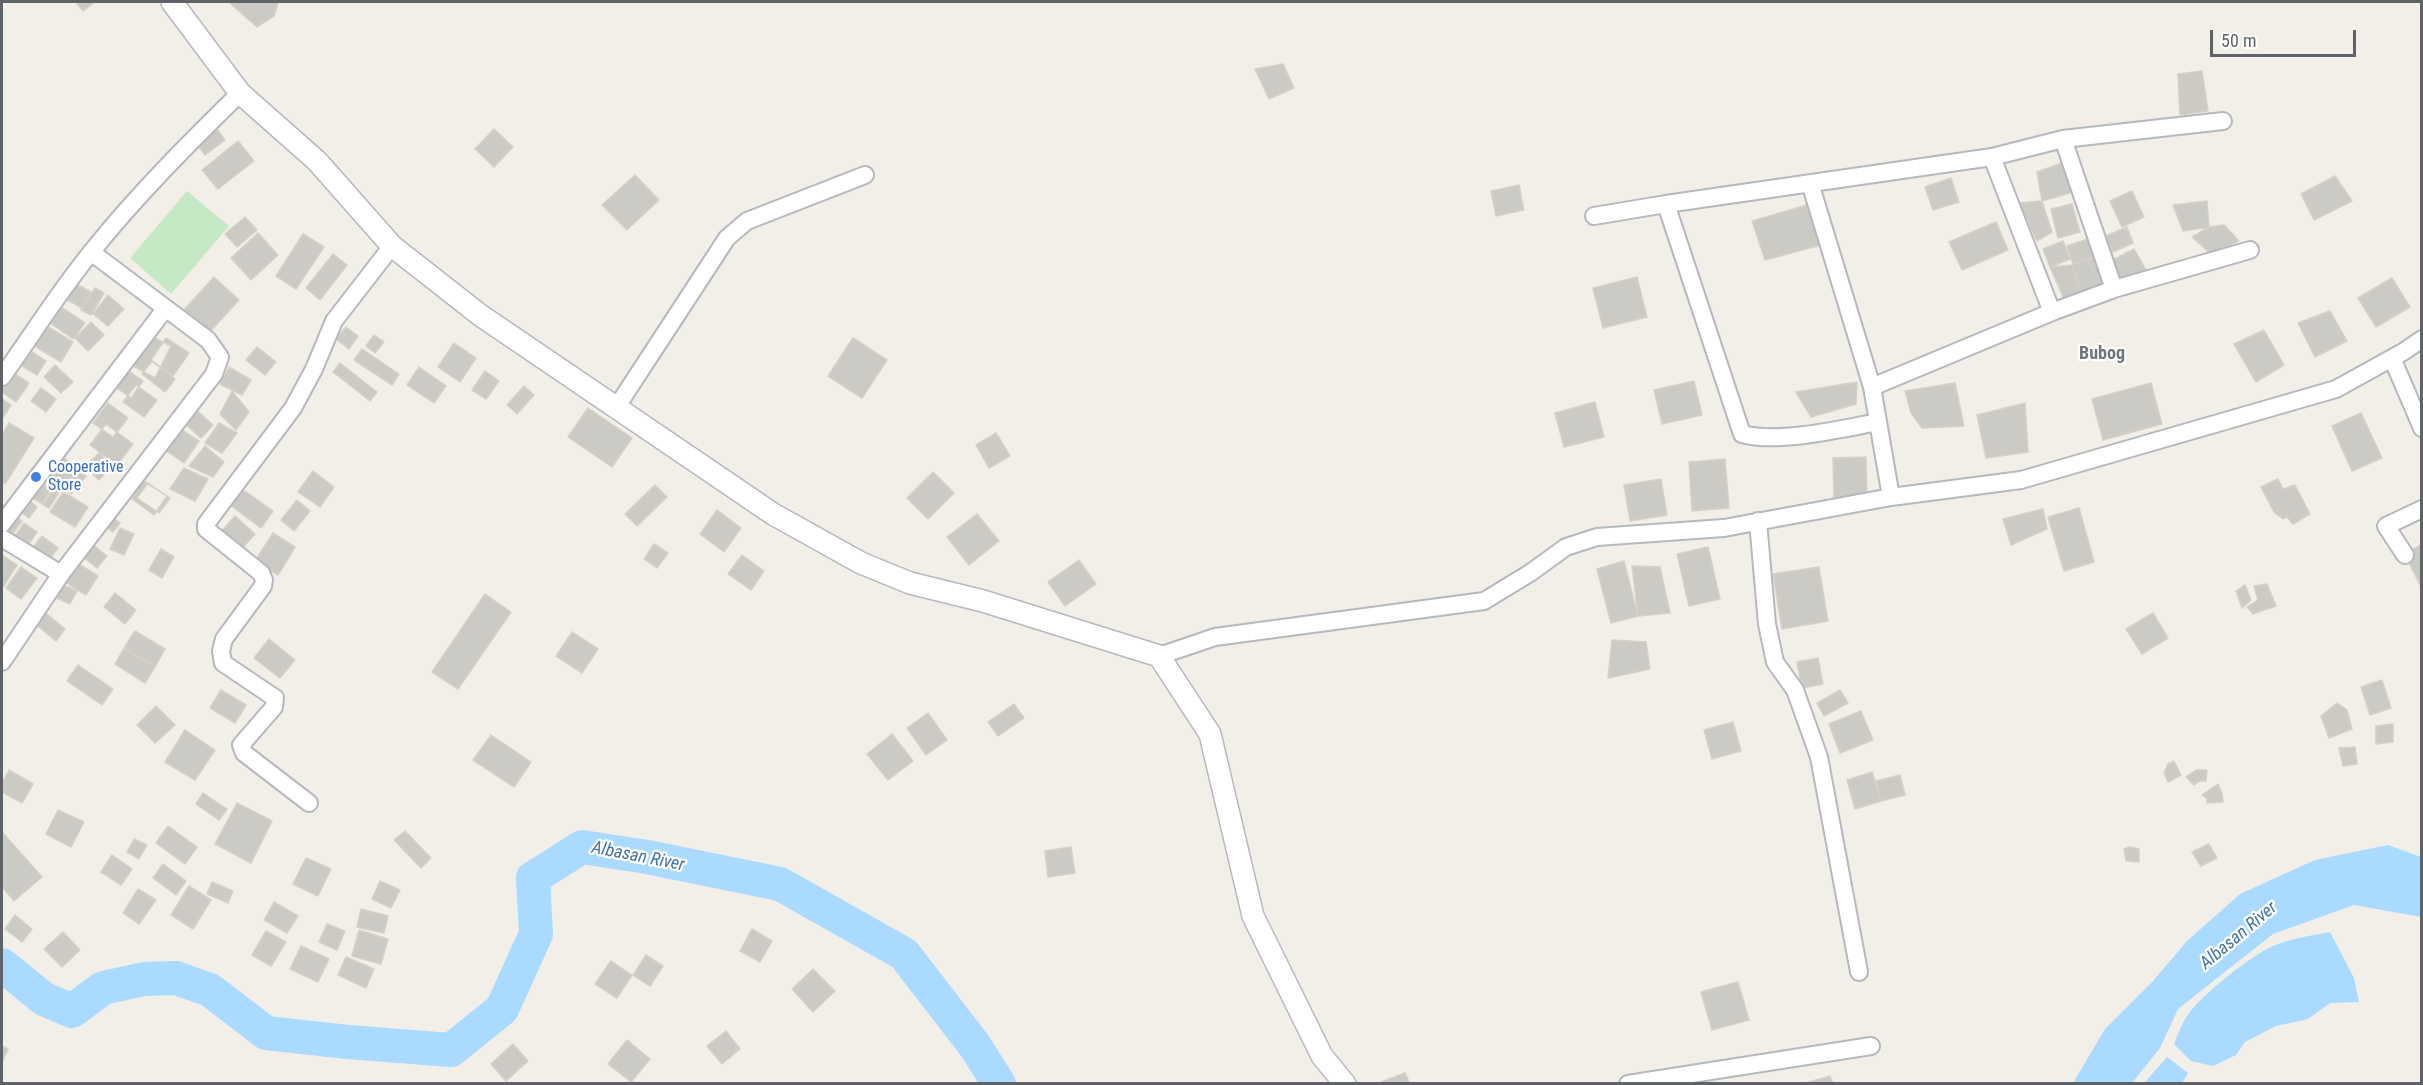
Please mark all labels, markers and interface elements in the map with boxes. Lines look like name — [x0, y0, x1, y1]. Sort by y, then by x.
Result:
scale bar — [2213, 18, 2358, 56]
text: 50 m — [2221, 30, 2256, 51]
district label: Bubog — [2079, 343, 2125, 365]
place label: Cooperative Store — [48, 458, 123, 496]
marker: Cooperative Store — [29, 470, 43, 484]
water label: Albasan River — [590, 837, 686, 877]
water label: Albasan River — [2196, 897, 2282, 975]

